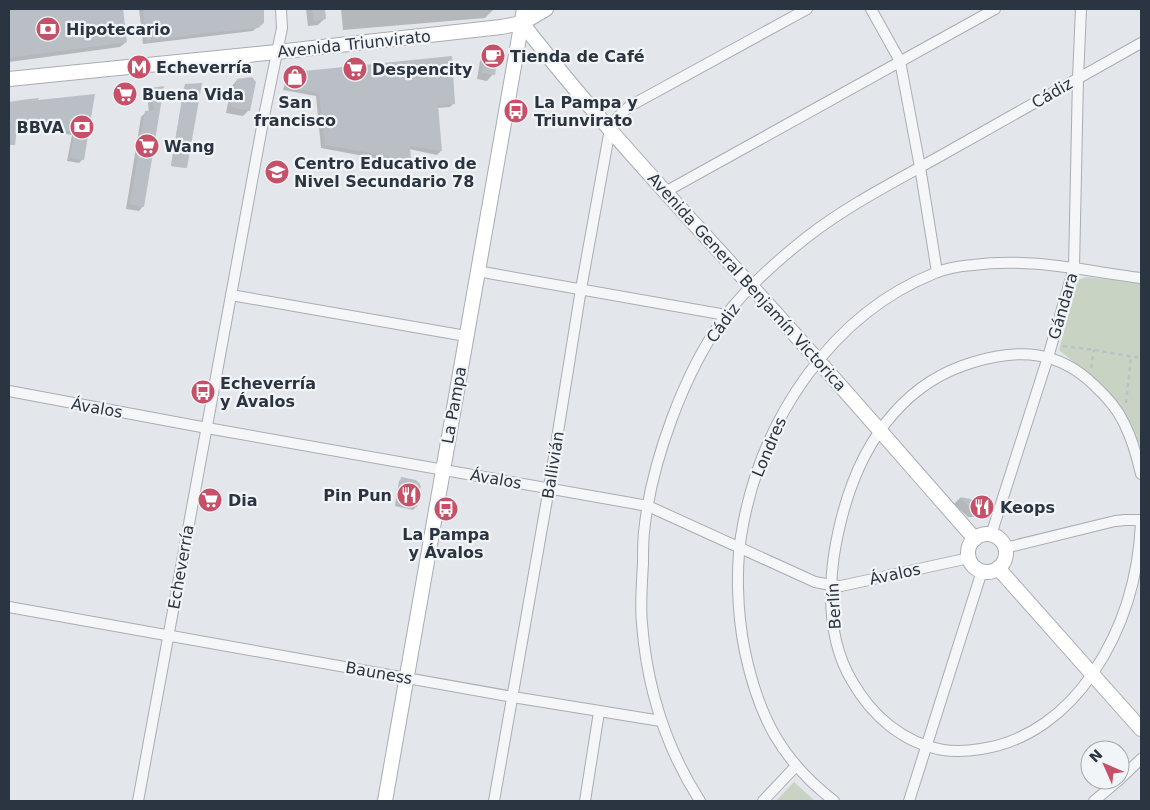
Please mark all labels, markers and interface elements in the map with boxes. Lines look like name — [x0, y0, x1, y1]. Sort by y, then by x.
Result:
bank icon: Hipotecario — [35, 16, 61, 42]
place label: Hipotecario — [66, 20, 170, 39]
street label: Avenida Triunvirato — [276, 27, 432, 61]
cafe icon: Tienda de Café — [480, 43, 506, 69]
place label: Tienda de Café — [510, 47, 645, 66]
metro station icon: Echeverría — [126, 54, 152, 80]
supermarket icon: Despencity — [342, 56, 368, 82]
place label: Echeverría — [156, 58, 252, 77]
place label: Despencity — [372, 60, 473, 79]
shop icon: San francisco — [282, 64, 308, 90]
street label: Cádiz — [1028, 74, 1076, 112]
supermarket icon: Buena Vida — [112, 81, 138, 107]
place label: Buena Vida — [142, 85, 244, 104]
place label: San francisco — [254, 93, 336, 130]
place label: La Pampa y Triunvirato — [534, 93, 638, 130]
bus stop icon: La Pampa y Triunvirato — [503, 98, 529, 124]
bank icon: BBVA — [69, 114, 95, 140]
place label: BBVA — [17, 118, 65, 137]
supermarket icon: Wang — [134, 133, 160, 159]
place label: Wang — [164, 137, 215, 156]
place label: Centro Educativo de Nivel Secundario 78 — [294, 154, 477, 191]
school or university icon: Centro Educativo de Nivel Secundario 78 — [264, 159, 290, 185]
street label: Avenida General Benjamín Victorica — [644, 169, 850, 395]
street label: Gándara — [1044, 270, 1082, 342]
street label: Cádiz — [702, 300, 744, 346]
street label: La Pampa — [438, 365, 470, 445]
place label: Echeverría y Ávalos — [220, 374, 316, 411]
bus stop icon: Echeverría y Ávalos — [190, 379, 216, 405]
street label: Ávalos — [70, 394, 124, 422]
street label: Londres — [748, 414, 790, 480]
street label: Ballivián — [538, 430, 568, 500]
street label: Ávalos — [469, 465, 523, 493]
restaurant icon: Pin Pun — [396, 482, 422, 508]
place label: Pin Pun — [323, 486, 392, 505]
supermarket icon: Dia — [197, 487, 223, 513]
place label: Dia — [228, 491, 258, 510]
restaurant icon: Keops — [969, 494, 995, 520]
bus stop icon: La Pampa y Ávalos — [433, 496, 459, 522]
place label: Keops — [1000, 498, 1055, 517]
street label: Echeverría — [164, 523, 198, 611]
place label: La Pampa y Ávalos — [402, 525, 490, 562]
street label: Ávalos — [868, 559, 922, 589]
street label: Berlín — [823, 582, 845, 630]
street label: Bauness — [344, 658, 414, 688]
north arrow — [1080, 740, 1130, 790]
text: N — [1086, 746, 1106, 766]

